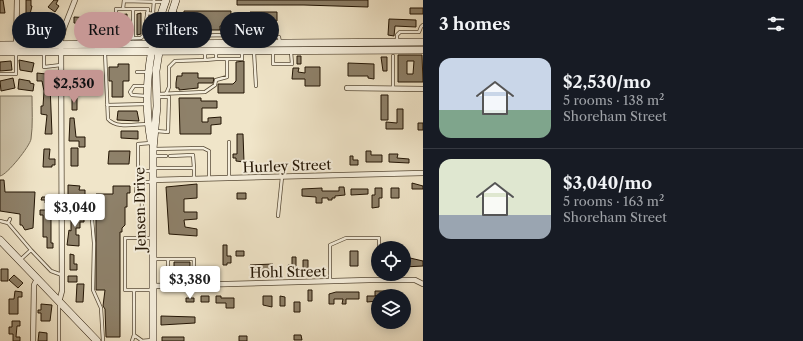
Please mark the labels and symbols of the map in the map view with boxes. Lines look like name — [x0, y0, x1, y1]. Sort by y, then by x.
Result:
pin: $2,530 — [41, 70, 107, 104]
street label: Hurley Street — [242, 155, 332, 177]
street label: Jensen Drive — [130, 167, 150, 253]
pin: $3,040 — [42, 194, 108, 228]
street label: Hohl Street — [250, 262, 326, 282]
pin: $3,380 — [157, 266, 223, 300]

